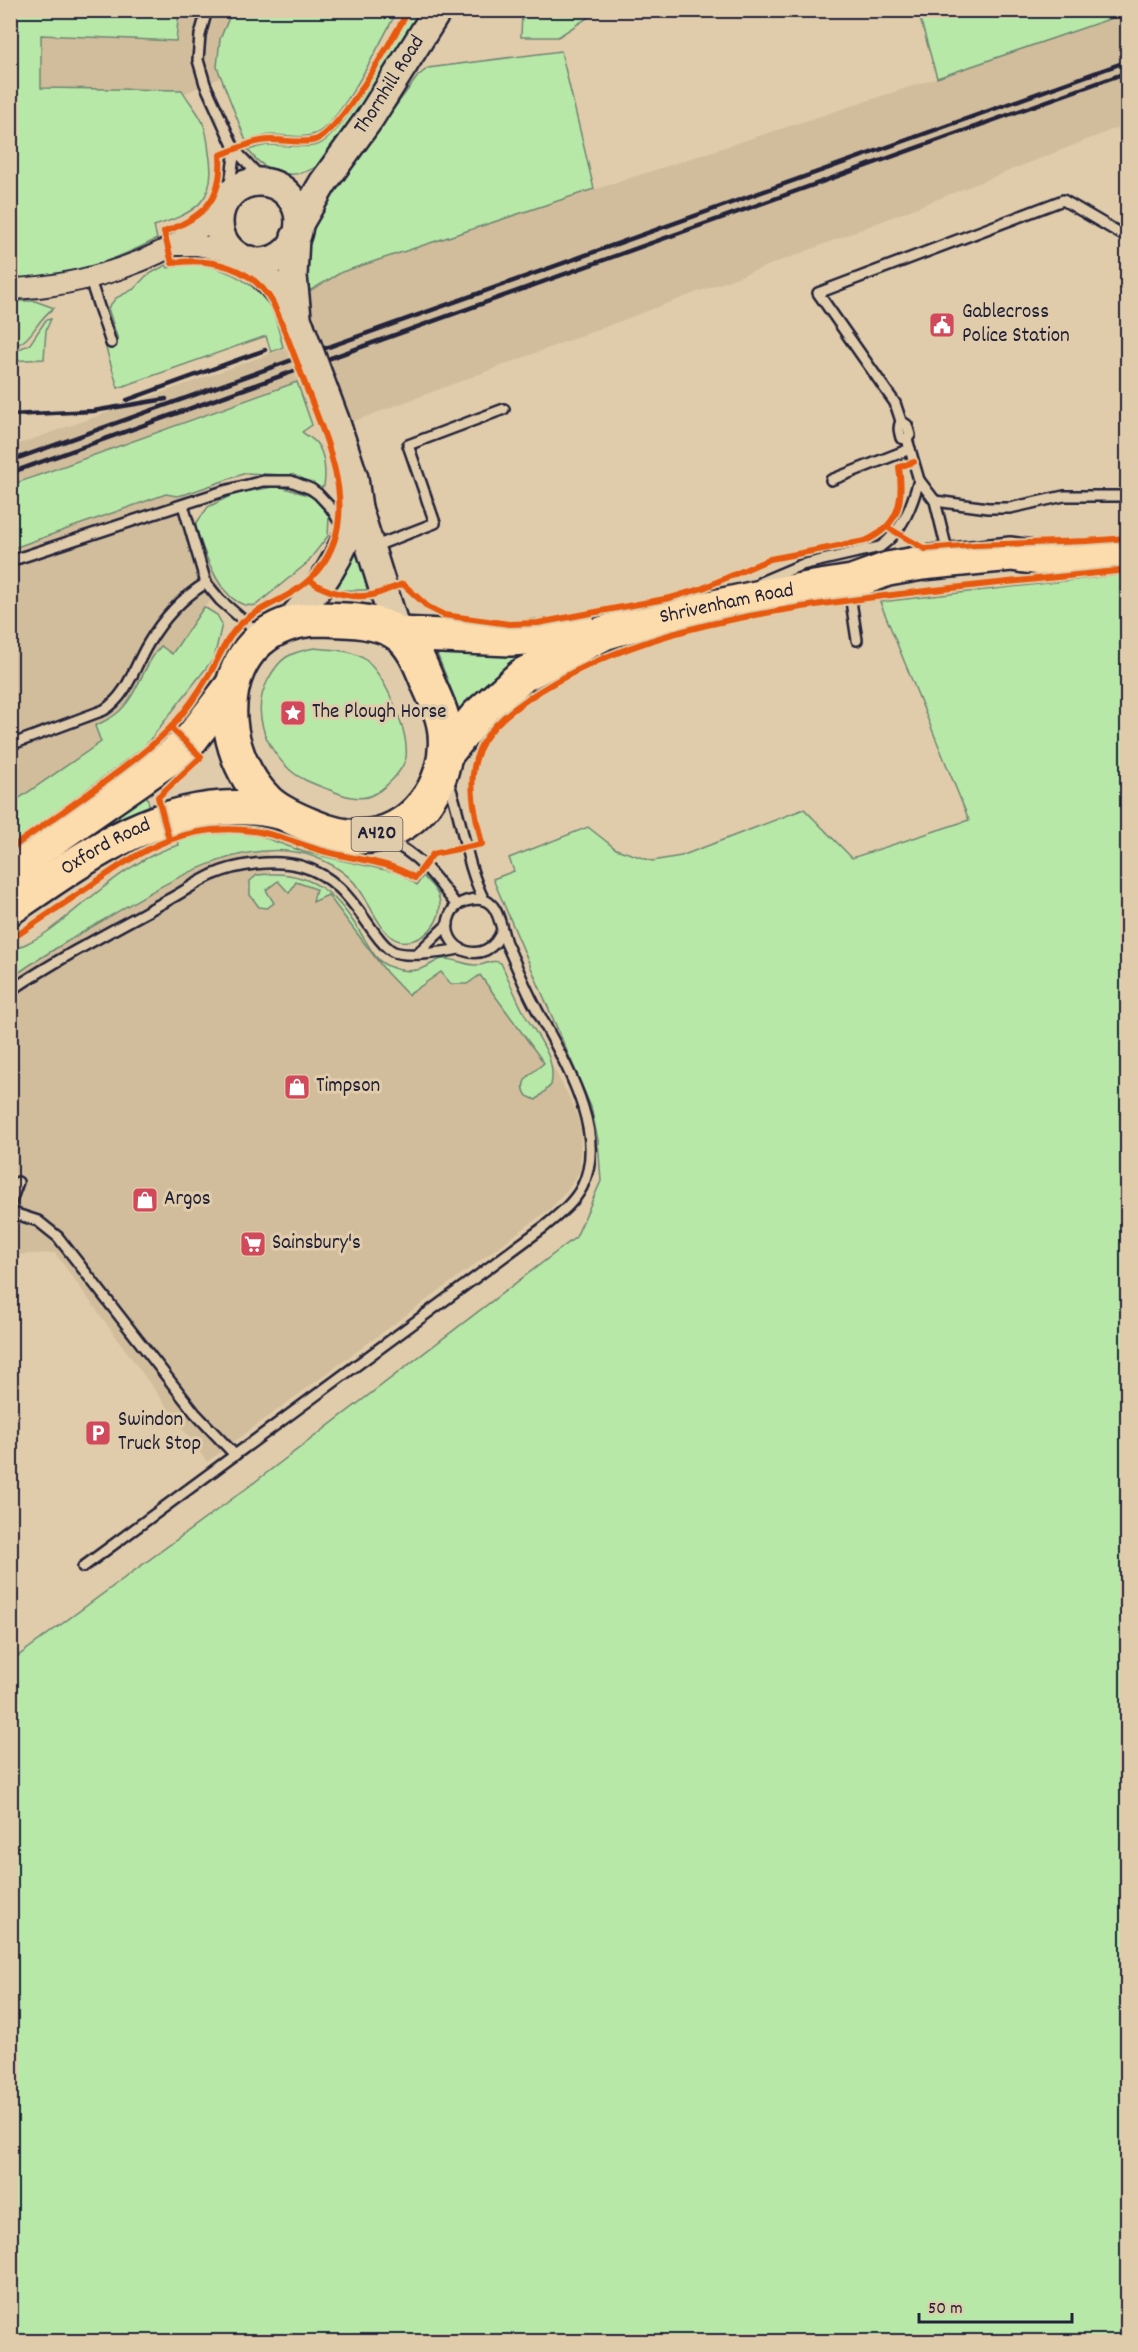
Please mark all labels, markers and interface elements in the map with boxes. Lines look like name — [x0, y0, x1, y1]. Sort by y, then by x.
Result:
street label: Thornhill Road — [347, 30, 433, 141]
place label: Gablecross Police Station — [962, 298, 1070, 352]
public building icon: Gablecross Police Station — [927, 310, 957, 340]
street label: Shrivenham Road — [657, 576, 796, 633]
place icon: The Plough Horse — [278, 698, 308, 728]
place label: The Plough Horse — [312, 698, 447, 728]
street label: Oxford Road — [55, 811, 156, 884]
road number: A420 — [352, 817, 403, 851]
shop icon: Timpson — [282, 1072, 312, 1102]
place label: Timpson — [316, 1072, 380, 1102]
shop icon: Argos — [130, 1185, 160, 1215]
place label: Argos — [164, 1185, 211, 1215]
supermarket icon: Sainsbury's — [238, 1229, 268, 1259]
place label: Sainsbury's — [272, 1229, 361, 1259]
place label: Swindon Truck Stop — [118, 1406, 201, 1460]
parking icon: Swindon Truck Stop — [83, 1418, 113, 1448]
scale bar — [919, 2286, 1072, 2324]
text: 50 m — [928, 2297, 963, 2322]

